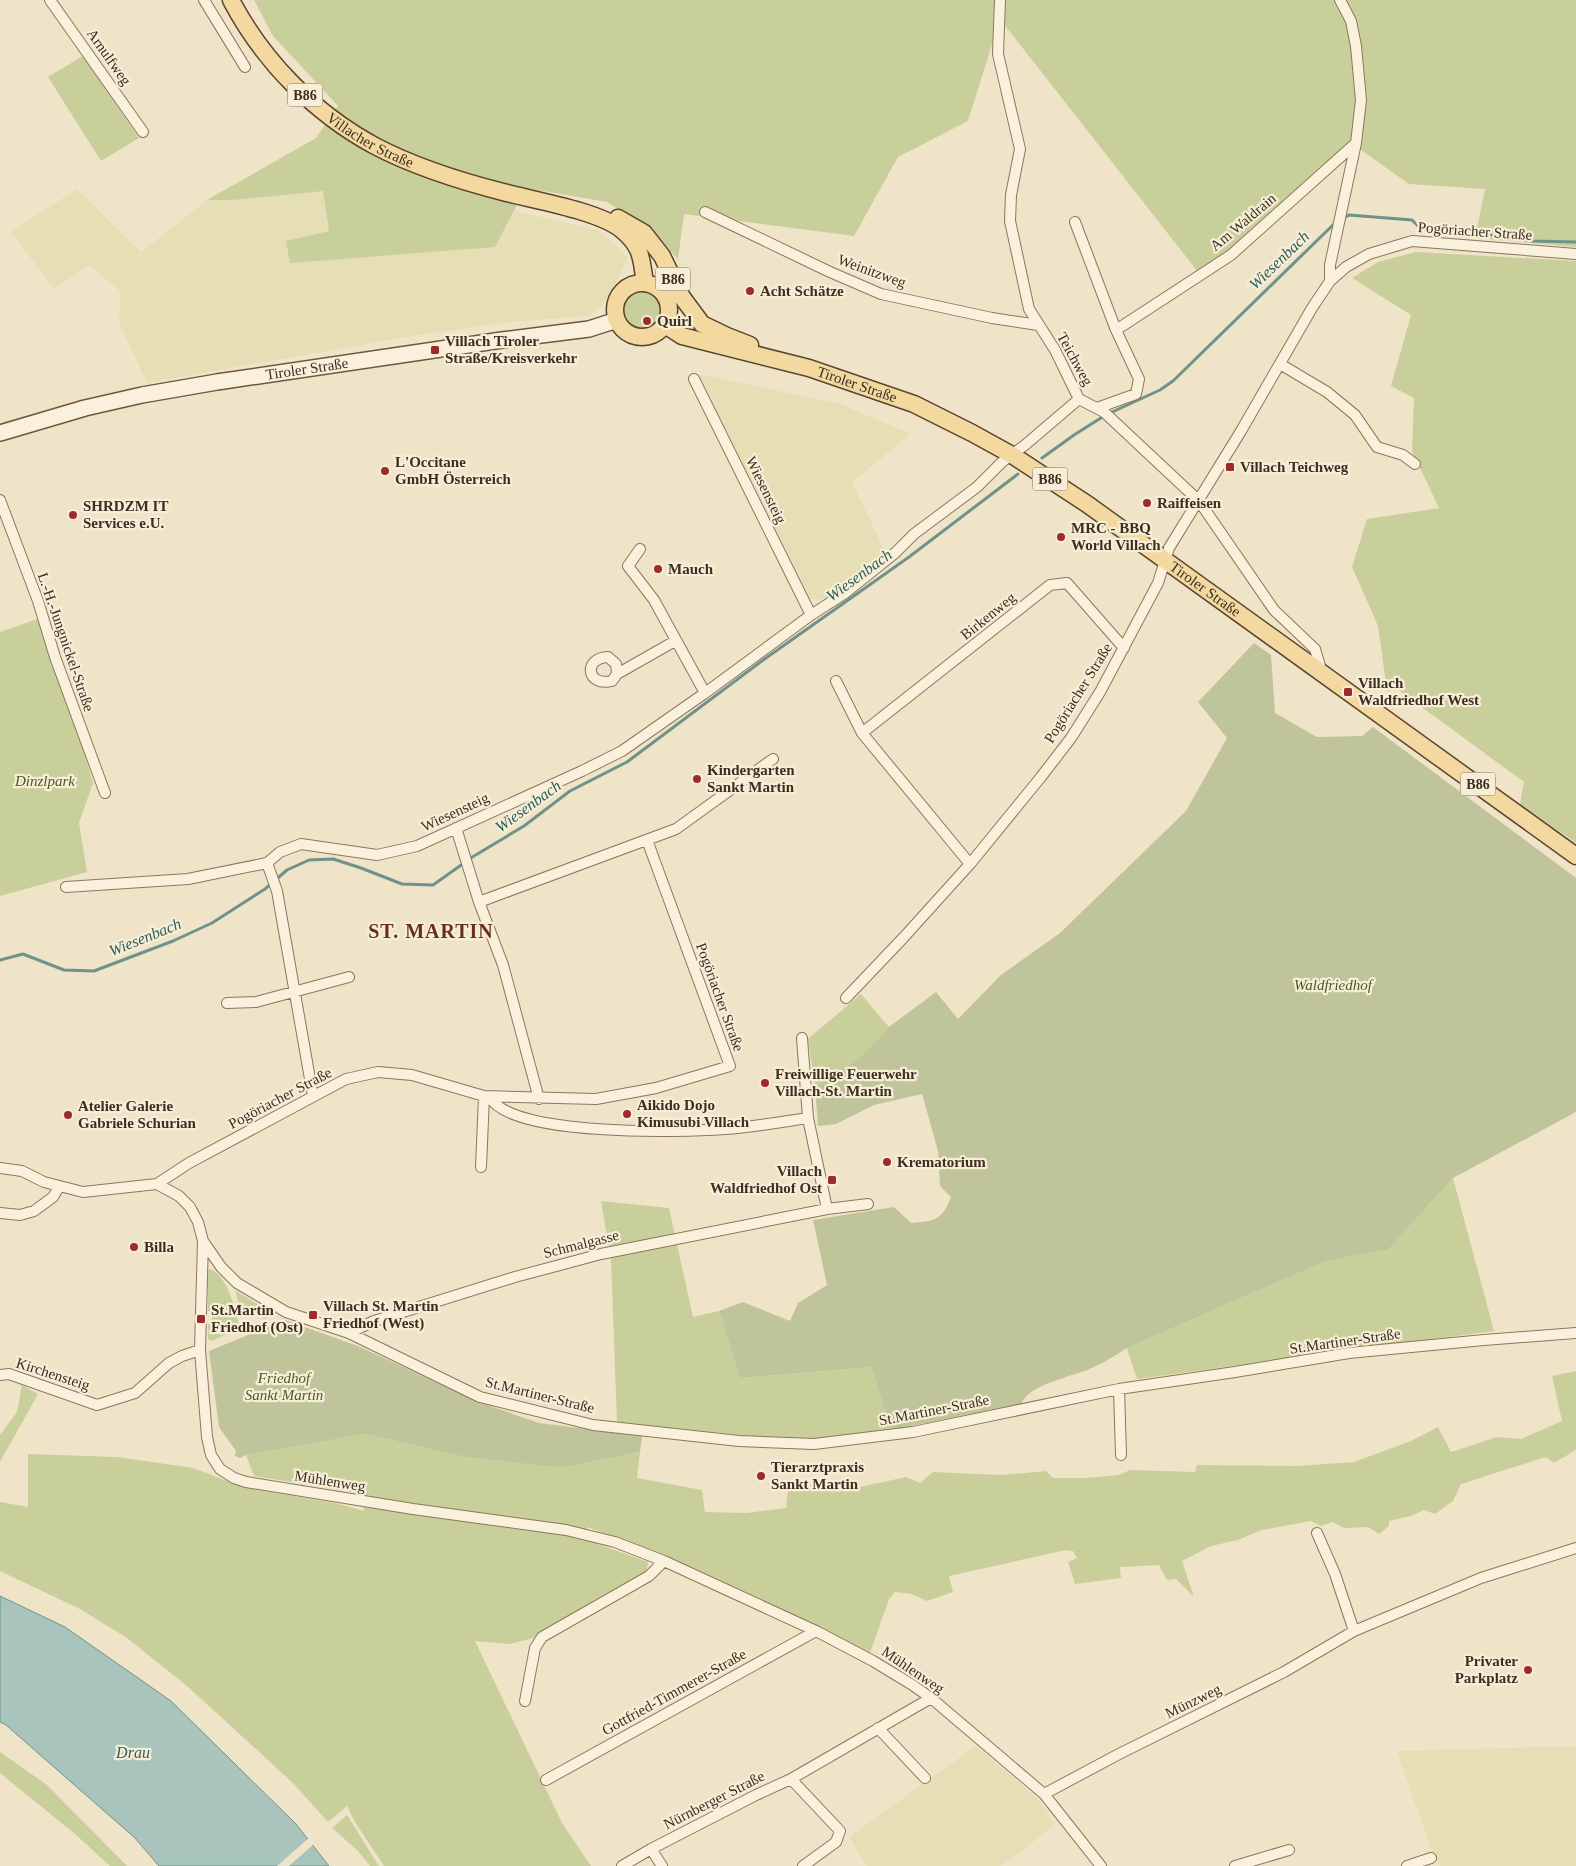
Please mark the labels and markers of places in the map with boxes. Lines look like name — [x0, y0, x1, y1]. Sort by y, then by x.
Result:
place label: Acht Schätze — [760, 283, 844, 299]
marker: Acht Schätze — [744, 285, 756, 297]
place label: Quirl — [657, 313, 692, 329]
marker: Quirl — [641, 315, 653, 327]
place label: Villach Tiroler Straße/Kreisverkehr — [445, 333, 578, 366]
marker: Villach Tiroler Straße/Kreisverkehr — [429, 344, 441, 356]
place label: L'Occitane GmbH Österreich — [395, 454, 512, 487]
place label: Villach Teichweg — [1240, 459, 1349, 475]
marker: Villach Teichweg — [1224, 461, 1236, 473]
marker: L'Occitane GmbH Österreich — [379, 465, 391, 477]
place label: Raiffeisen — [1157, 495, 1222, 511]
marker: Raiffeisen — [1141, 497, 1153, 509]
place label: SHRDZM IT Services e.U. — [83, 498, 168, 531]
marker: SHRDZM IT Services e.U. — [67, 509, 79, 521]
place label: MRC - BBQ World Villach — [1071, 520, 1161, 553]
marker: MRC - BBQ World Villach — [1055, 531, 1067, 543]
place label: Mauch — [668, 561, 714, 577]
marker: Mauch — [652, 563, 664, 575]
place label: Villach Waldfriedhof West — [1358, 675, 1479, 708]
marker: Villach Waldfriedhof West — [1342, 686, 1354, 698]
place label: Kindergarten Sankt Martin — [707, 762, 795, 795]
marker: Kindergarten Sankt Martin — [691, 773, 703, 785]
place label: Freiwillige Feuerwehr Villach-St. Martin — [775, 1066, 917, 1099]
marker: Freiwillige Feuerwehr Villach-St. Martin — [759, 1077, 771, 1089]
place label: Aikido Dojo Kimusubi Villach — [637, 1097, 750, 1130]
place label: Atelier Galerie Gabriele Schurian — [78, 1098, 197, 1131]
marker: Aikido Dojo Kimusubi Villach — [621, 1108, 633, 1120]
marker: Atelier Galerie Gabriele Schurian — [62, 1109, 74, 1121]
place label: Krematorium — [897, 1154, 986, 1170]
marker: Krematorium — [881, 1156, 893, 1168]
place label: Villach Waldfriedhof Ost — [710, 1163, 823, 1196]
marker: Villach Waldfriedhof Ost — [826, 1174, 838, 1186]
place label: Billa — [144, 1239, 175, 1255]
marker: Billa — [128, 1241, 140, 1253]
place label: Villach St. Martin Friedhof (West) — [323, 1298, 439, 1332]
place label: St.Martin Friedhof (Ost) — [211, 1302, 303, 1336]
marker: Villach St. Martin Friedhof (West) — [307, 1309, 319, 1321]
marker: St.Martin Friedhof (Ost) — [195, 1313, 207, 1325]
place label: Tierarztpraxis Sankt Martin — [771, 1459, 864, 1492]
marker: Tierarztpraxis Sankt Martin — [755, 1470, 767, 1482]
place label: Privater Parkplatz — [1455, 1653, 1518, 1686]
marker: Privater Parkplatz — [1522, 1664, 1534, 1676]

